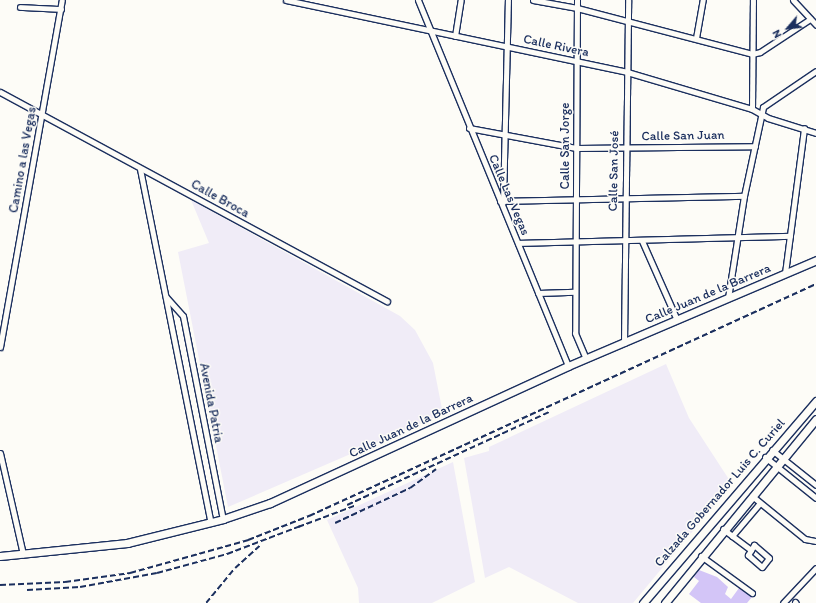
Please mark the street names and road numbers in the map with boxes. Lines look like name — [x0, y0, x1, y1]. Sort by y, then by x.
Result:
street label: Calle Rivera — [522, 31, 590, 61]
street label: Calle San Jorge — [557, 103, 573, 189]
street label: Camino a las Vegas — [6, 106, 40, 214]
street label: Calle San Juan — [641, 127, 725, 145]
street label: Calle San José — [605, 131, 623, 211]
street label: Calle Las Vegas — [485, 152, 533, 238]
street label: Calle Broca — [188, 177, 252, 221]
street label: Calle Juan de la Barrera — [643, 261, 773, 327]
street label: Avenida Patria — [196, 362, 226, 444]
street label: Calle Juan de la Barrera — [347, 390, 475, 462]
street label: Calzada Gobernador Luis C. Curiel — [651, 416, 789, 570]

